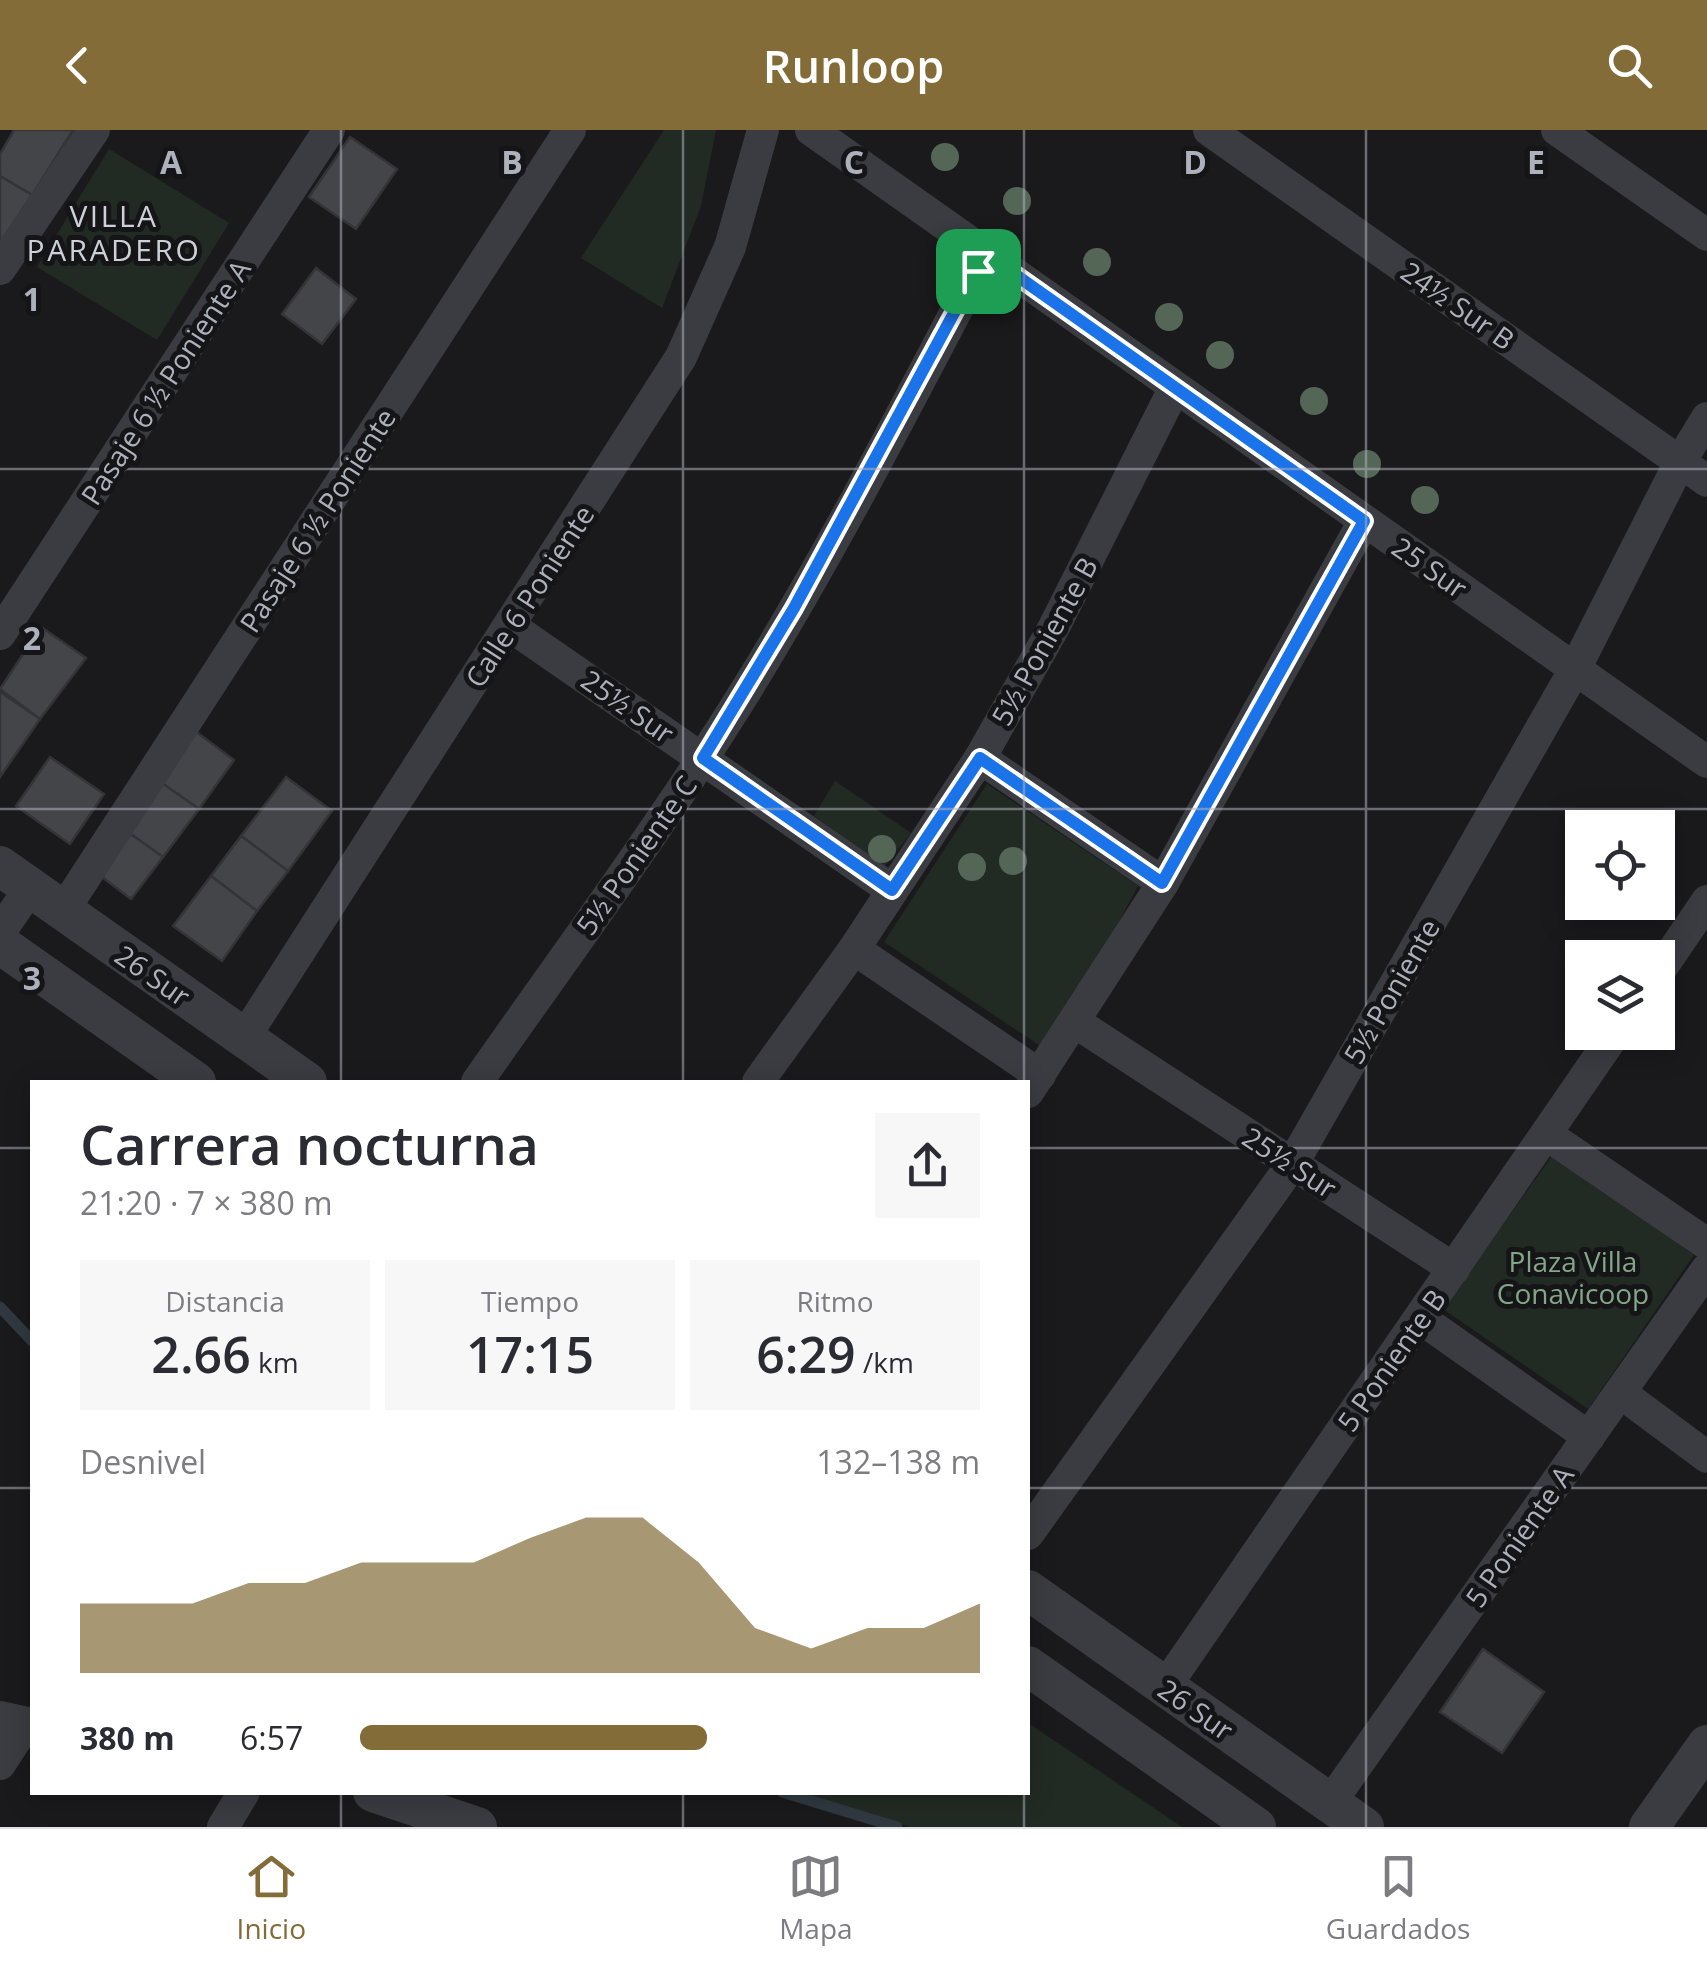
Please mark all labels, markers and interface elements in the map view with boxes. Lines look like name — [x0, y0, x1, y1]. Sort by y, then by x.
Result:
text: Runloop — [763, 35, 944, 96]
icon: back — [50, 38, 105, 93]
icon: search — [1602, 38, 1657, 93]
text: A — [160, 140, 183, 183]
text: B — [501, 140, 523, 183]
text: C — [844, 140, 864, 183]
text: D — [1183, 140, 1207, 183]
text: E — [1527, 140, 1545, 183]
district label: VILLA PARADERO — [27, 195, 201, 270]
pin — [936, 229, 1021, 314]
icon: arrive — [951, 244, 1006, 299]
street label: Pasaje 6 ½ Poniente A — [71, 252, 259, 512]
street label: 24½ Sur B — [1394, 252, 1522, 358]
text: 1 — [23, 277, 41, 320]
street label: Pasaje 6 ½ Poniente — [230, 401, 404, 639]
street label: Calle 6 Poniente — [456, 498, 602, 694]
street label: 25 Sur — [1385, 528, 1475, 607]
street label: 5½ Poniente B — [982, 550, 1106, 732]
text: 2 — [23, 616, 41, 659]
street label: 25½ Sur — [574, 660, 682, 752]
street label: 5½ Poniente C — [567, 768, 705, 942]
map controls — [1565, 810, 1675, 1050]
button: locate — [1565, 810, 1675, 920]
street label: 5½ Poniente — [1334, 912, 1448, 1070]
street label: 26 Sur — [108, 936, 198, 1015]
button: layers — [1565, 940, 1675, 1050]
text: 3 — [23, 956, 41, 999]
text: Carrera nocturna — [80, 1106, 539, 1181]
button: share — [875, 1113, 980, 1218]
street label: 25½ Sur — [1236, 1118, 1345, 1207]
text: 21:20 · 7 × 380 m — [80, 1181, 333, 1224]
park label: Plaza Villa Conavicoop — [1497, 1242, 1649, 1312]
street label: 5 Poniente B — [1328, 1281, 1454, 1439]
text: Distancia — [165, 1282, 285, 1320]
text: Tiempo — [481, 1282, 579, 1320]
text: Ritmo — [796, 1282, 874, 1320]
text: 2.66 — [151, 1320, 251, 1388]
text: 17:15 — [466, 1320, 594, 1388]
text: 6:29 — [756, 1320, 856, 1388]
text: km — [251, 1343, 299, 1381]
text: /km — [856, 1343, 914, 1381]
text: Desnivel — [80, 1440, 206, 1483]
text: 132–138 m — [816, 1440, 980, 1483]
street label: 5 Poniente A — [1456, 1457, 1582, 1614]
street label: 26 Sur — [1151, 1670, 1241, 1749]
text: 380 m — [80, 1716, 175, 1759]
text: 6:57 — [240, 1716, 303, 1759]
tab: Inicio — [237, 1849, 306, 1947]
tab: Mapa — [779, 1849, 853, 1947]
tab: Guardados — [1326, 1849, 1470, 1947]

